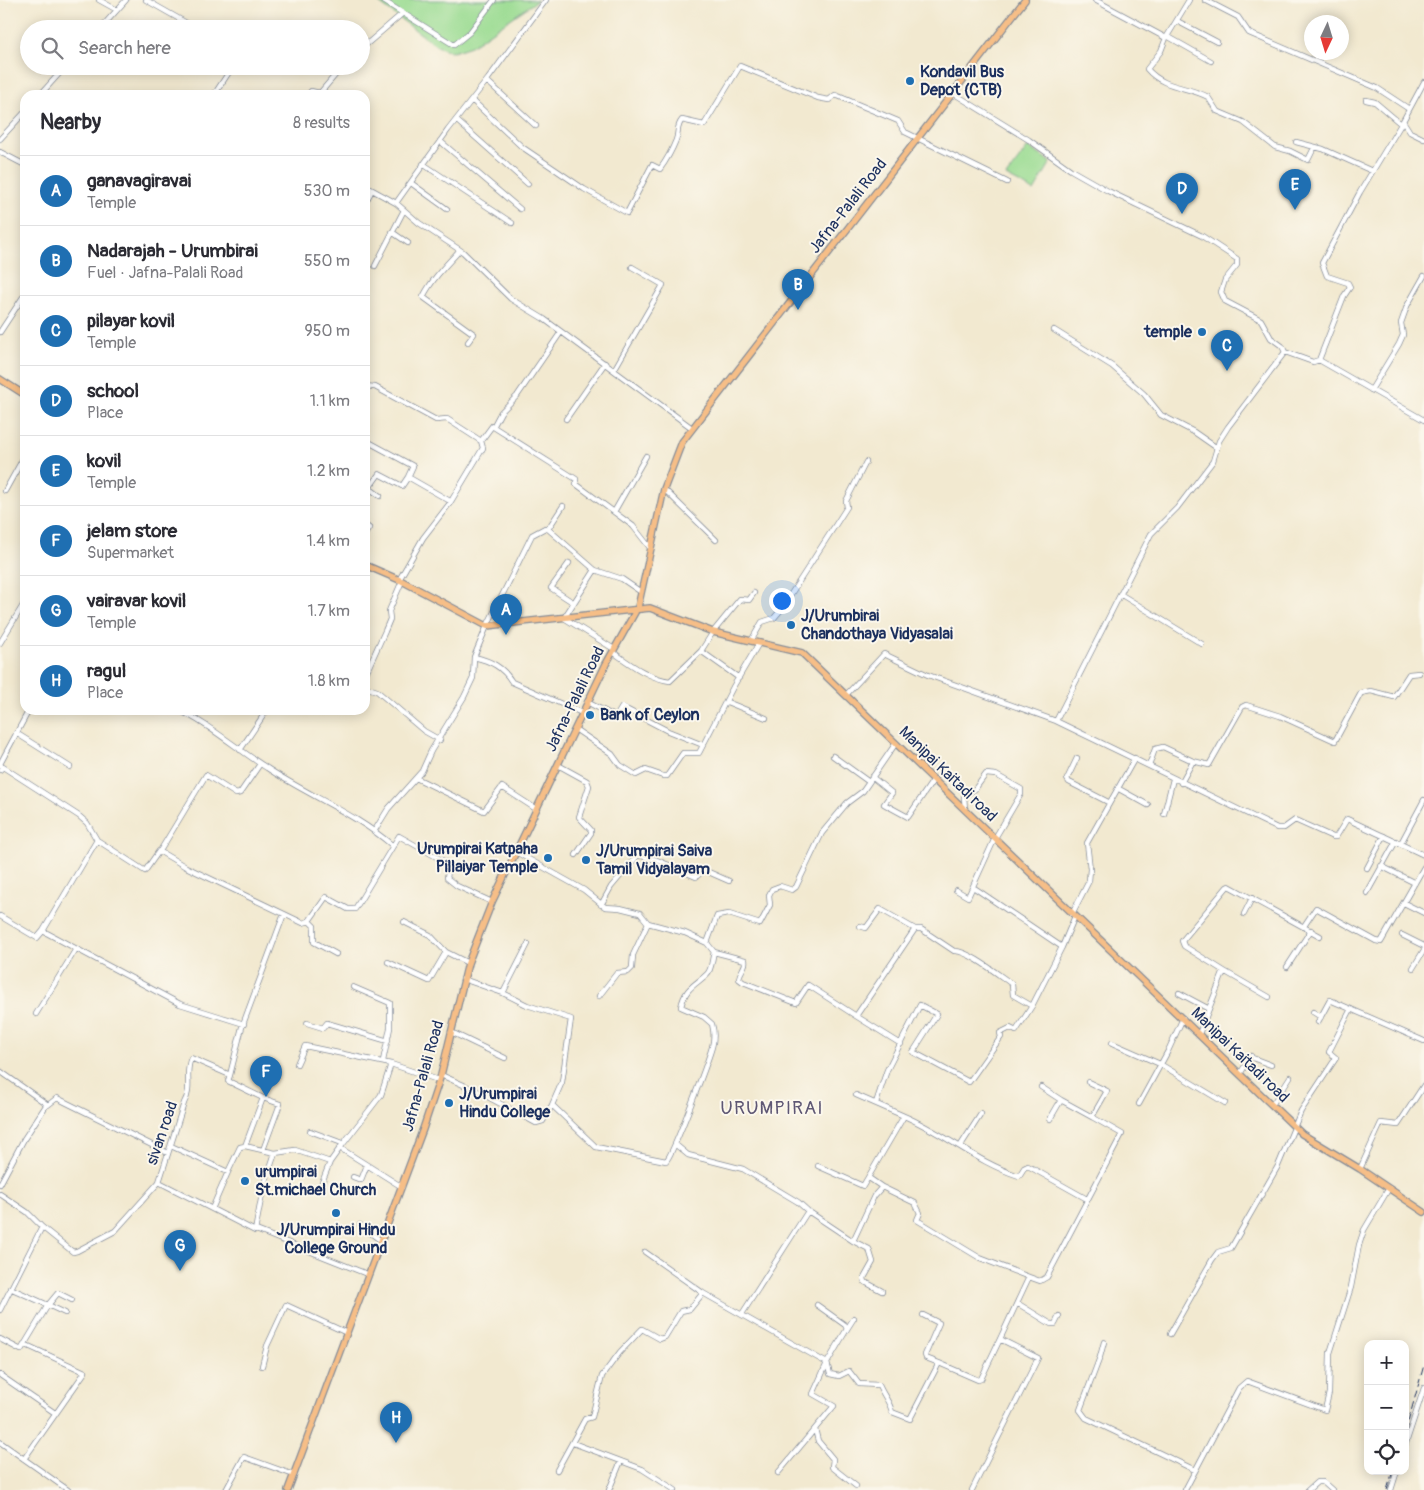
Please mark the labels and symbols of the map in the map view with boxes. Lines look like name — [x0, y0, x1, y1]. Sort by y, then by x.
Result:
north arrow — [1304, 15, 1349, 60]
place label: Kondavil Bus Depot (CTB) — [920, 62, 1005, 100]
marker: Kondavil Bus Depot (CTB) — [904, 75, 916, 87]
street label: Jafna-Palali Road — [805, 155, 891, 257]
pin: E — [1279, 169, 1311, 210]
pin: D — [1166, 173, 1198, 214]
pin: B — [782, 269, 814, 310]
place label: temple — [1143, 322, 1193, 342]
marker: temple — [1196, 326, 1208, 338]
pin: C — [1211, 330, 1243, 371]
your location — [769, 588, 795, 614]
pin: A — [490, 594, 522, 635]
place label: J/Urumbirai Chandothaya Vidyasalai — [801, 606, 953, 644]
marker: J/Urumbirai Chandothaya Vidyasalai — [785, 619, 797, 631]
street label: Jafna-Palali Road — [541, 643, 609, 755]
place label: Bank of Ceylon — [600, 705, 700, 725]
marker: Bank of Ceylon — [584, 709, 596, 721]
street label: Manipai Kaitadi road — [895, 722, 1001, 826]
place label: Urumpirai Katpaha Pillaiyar Temple — [417, 839, 539, 877]
place label: J/Urumpirai Saiva Tamil Vidyalayam — [595, 841, 713, 879]
marker: Urumpirai Katpaha Pillaiyar Temple — [542, 852, 554, 864]
marker: J/Urumpirai Saiva Tamil Vidyalayam — [580, 854, 592, 866]
street label: Manipai Kaitadi road — [1187, 1003, 1293, 1107]
street label: Jafna-Palali Road — [398, 1018, 448, 1134]
pin: F — [250, 1056, 282, 1097]
place label: J/Urumpirai Hindu College — [459, 1084, 551, 1122]
district label: URUMPIRAI — [720, 1096, 824, 1120]
marker: J/Urumpirai Hindu College — [443, 1097, 455, 1109]
street label: sivan road — [142, 1098, 182, 1168]
place label: urumpirai St.michael Church — [255, 1162, 377, 1200]
marker: urumpirai St.michael Church — [239, 1175, 251, 1187]
marker: J/Urumpirai Hindu College Ground — [330, 1207, 342, 1219]
place label: J/Urumpirai Hindu College Ground — [276, 1220, 396, 1258]
pin: G — [164, 1230, 196, 1271]
pin: H — [380, 1402, 412, 1443]

